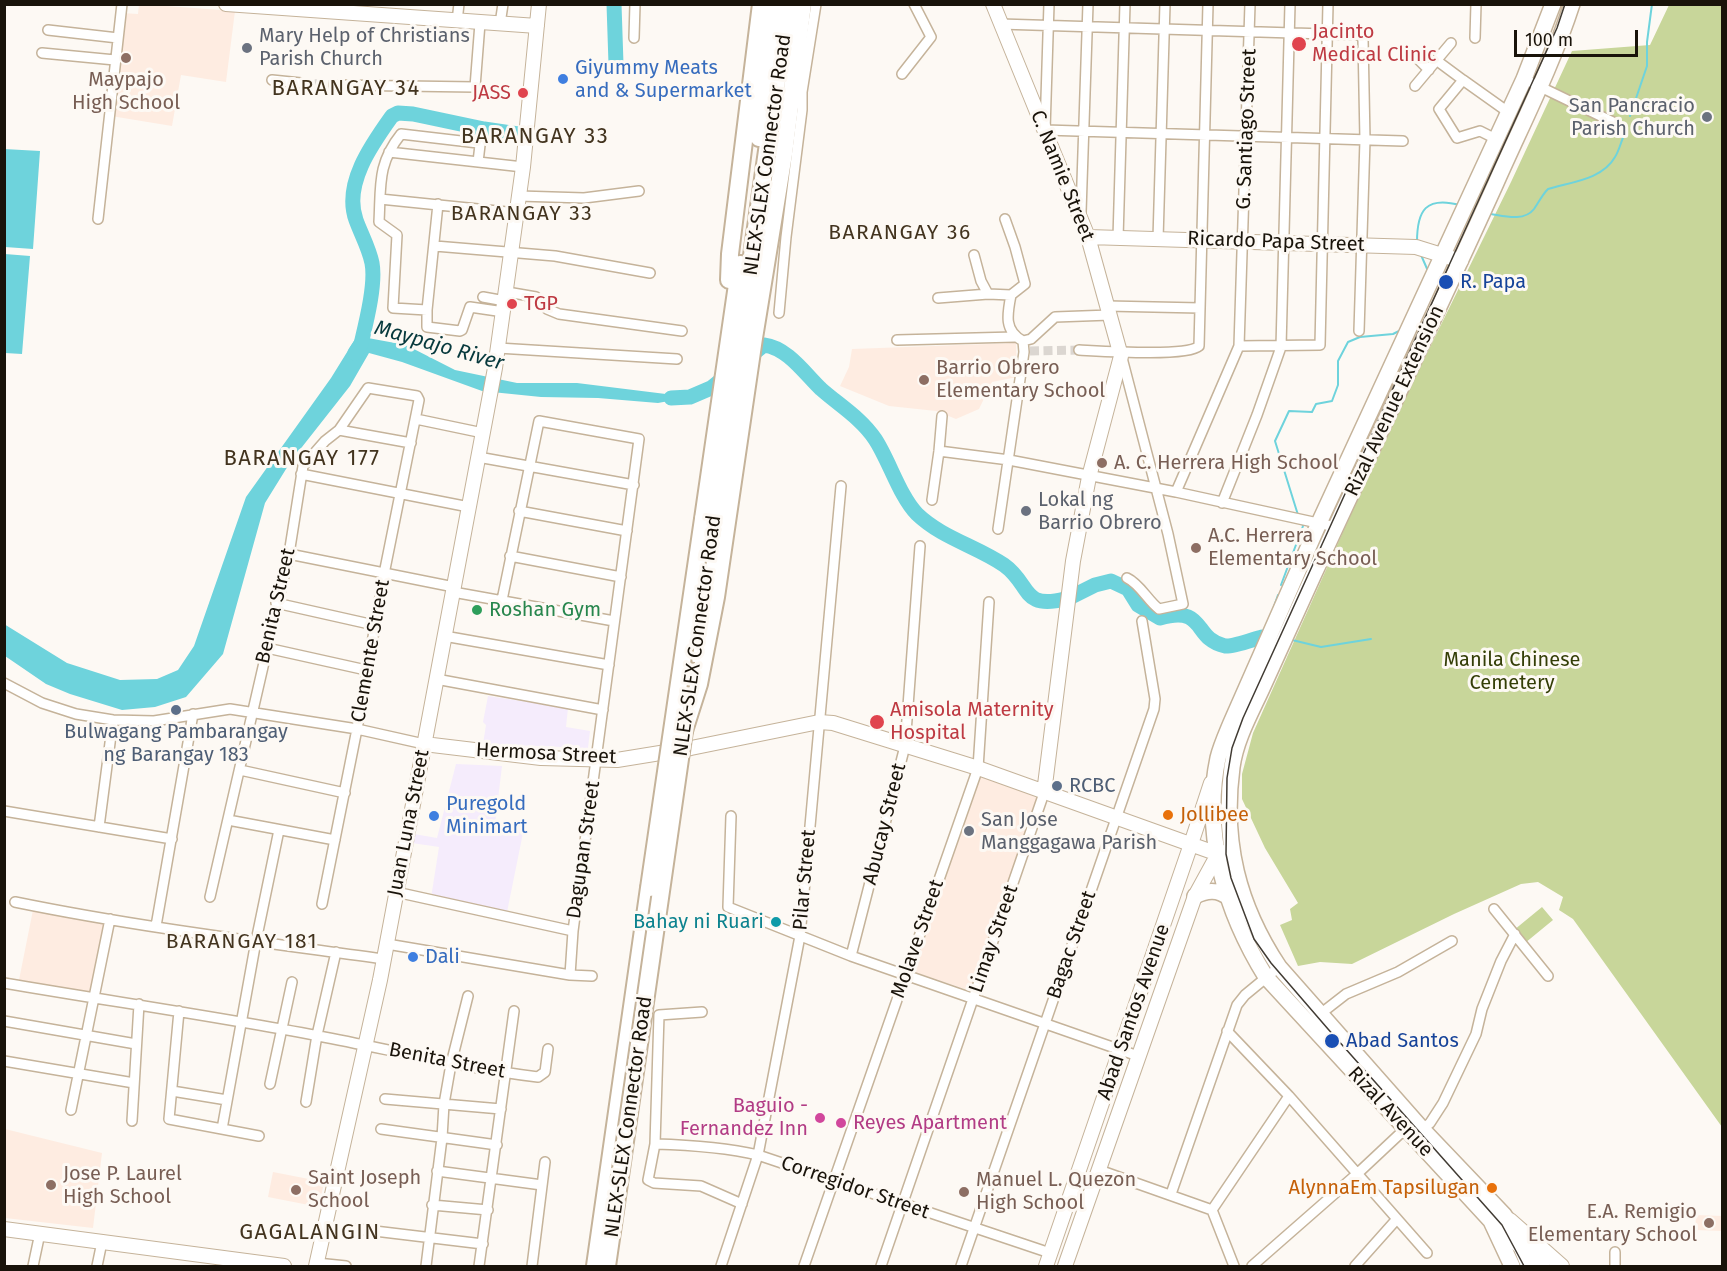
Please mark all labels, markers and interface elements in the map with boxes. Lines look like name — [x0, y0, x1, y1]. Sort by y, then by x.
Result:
scale bar — [1517, 18, 1642, 56]
place label: Jacinto Medical Clinic — [1312, 20, 1437, 67]
place label: Mary Help of Christians Parish Church — [259, 24, 470, 71]
text: 100 m — [1525, 29, 1573, 51]
street label: NLEX-SLEX Connector Road — [739, 33, 797, 277]
marker: Jacinto Medical Clinic — [1290, 35, 1308, 53]
marker: Mary Help of Christians Parish Church — [240, 41, 254, 55]
street label: G. Santiago Street — [1232, 48, 1262, 210]
marker: Maypajo High School — [119, 51, 133, 65]
place label: Giyummy Meats and & Supermarket — [575, 56, 752, 103]
place label: Maypajo High School — [72, 68, 180, 115]
marker: Giyummy Meats and & Supermarket — [556, 72, 570, 86]
district label: BARANGAY 34 — [271, 76, 421, 102]
place label: JASS — [472, 81, 511, 105]
marker: JASS — [516, 86, 530, 100]
place label: San Pancracio Parish Church — [1569, 94, 1695, 141]
street label: C. Namie Street — [1025, 107, 1099, 245]
marker: San Pancracio Parish Church — [1700, 110, 1714, 124]
district label: BARANGAY 33 — [461, 124, 609, 150]
district label: BARANGAY 33 — [451, 201, 593, 227]
district label: BARANGAY 36 — [828, 220, 972, 246]
street label: Ricardo Papa Street — [1187, 227, 1365, 257]
place label: R. Papa — [1460, 270, 1526, 294]
marker: R. Papa — [1437, 273, 1455, 291]
place label: TGP — [524, 292, 558, 316]
marker: TGP — [505, 297, 519, 311]
street label: Rizal Avenue Extension — [1340, 302, 1450, 500]
water label: Maypajo River — [371, 316, 507, 376]
place label: Barrio Obrero Elementary School — [936, 356, 1105, 403]
marker: Barrio Obrero Elementary School — [917, 373, 931, 387]
district label: BARANGAY 177 — [223, 446, 381, 472]
place label: A. C. Herrera High School — [1114, 451, 1338, 475]
marker: A. C. Herrera High School — [1095, 456, 1109, 470]
place label: Lokal ng Barrio Obrero — [1038, 488, 1162, 535]
marker: Lokal ng Barrio Obrero — [1019, 504, 1033, 518]
street label: NLEX-SLEX Connector Road — [669, 514, 727, 758]
place label: A.C. Herrera Elementary School — [1208, 524, 1377, 571]
marker: A.C. Herrera Elementary School — [1189, 541, 1203, 555]
street label: Benita Street — [251, 546, 301, 666]
street label: Clemente Street — [347, 578, 395, 724]
place label: Roshan Gym — [489, 598, 601, 622]
marker: Roshan Gym — [470, 603, 484, 617]
park label: Manila Chinese Cemetery — [1444, 648, 1580, 695]
place label: Amisola Maternity Hospital — [890, 698, 1053, 745]
marker: Bulwagang Pambarangay ng Barangay 183 — [169, 703, 183, 717]
marker: Amisola Maternity Hospital — [868, 713, 886, 731]
place label: Bulwagang Pambarangay ng Barangay 183 — [64, 720, 288, 767]
street label: Hermosa Street — [475, 738, 617, 770]
street label: Juan Luna Street — [383, 748, 435, 898]
street label: Abucay Street — [858, 761, 912, 887]
place label: RCBC — [1069, 774, 1115, 798]
street label: Dagupan Street — [562, 779, 606, 921]
marker: RCBC — [1050, 779, 1064, 793]
place label: Puregold Minimart — [446, 792, 528, 839]
place label: Jollibee — [1180, 803, 1249, 827]
place label: San Jose Manggagawa Parish — [981, 808, 1157, 855]
marker: Jollibee — [1161, 808, 1175, 822]
marker: Puregold Minimart — [427, 809, 441, 823]
marker: San Jose Manggagawa Parish — [962, 824, 976, 838]
street label: Pilar Street — [789, 829, 821, 931]
street label: Molave Street — [887, 877, 949, 1001]
street label: Limay Street — [964, 882, 1024, 996]
street label: Bagac Street — [1042, 888, 1102, 1002]
place label: Bahay ni Ruari — [633, 910, 764, 934]
marker: Bahay ni Ruari — [769, 915, 783, 929]
street label: Abad Santos Avenue — [1093, 921, 1175, 1103]
district label: BARANGAY 181 — [166, 929, 318, 955]
place label: Dali — [425, 945, 460, 969]
marker: Dali — [406, 950, 420, 964]
street label: NLEX-SLEX Connector Road — [600, 995, 658, 1239]
place label: Abad Santos — [1346, 1029, 1459, 1053]
marker: Abad Santos — [1323, 1032, 1341, 1050]
street label: Benita Street — [387, 1038, 507, 1084]
street label: Rizal Avenue — [1342, 1062, 1438, 1162]
place label: Baguio - Fernandez Inn — [680, 1094, 808, 1141]
marker: Baguio - Fernandez Inn — [813, 1111, 827, 1125]
place label: Reyes Apartment — [853, 1111, 1007, 1135]
marker: Reyes Apartment — [834, 1116, 848, 1130]
street label: Corregidor Street — [778, 1151, 932, 1225]
place label: Jose P. Laurel High School — [63, 1162, 182, 1209]
place label: Saint Joseph School — [308, 1166, 421, 1213]
place label: Manuel L. Quezon High School — [976, 1168, 1136, 1215]
place label: AlynnaEm Tapsilugan — [1289, 1176, 1480, 1200]
marker: Jose P. Laurel High School — [44, 1178, 58, 1192]
marker: AlynnaEm Tapsilugan — [1485, 1181, 1499, 1195]
marker: Saint Joseph School — [289, 1183, 303, 1197]
marker: Manuel L. Quezon High School — [957, 1185, 971, 1199]
place label: E.A. Remigio Elementary School — [1528, 1200, 1697, 1247]
marker: E.A. Remigio Elementary School — [1702, 1216, 1716, 1230]
district label: GAGALANGIN — [239, 1220, 381, 1246]

